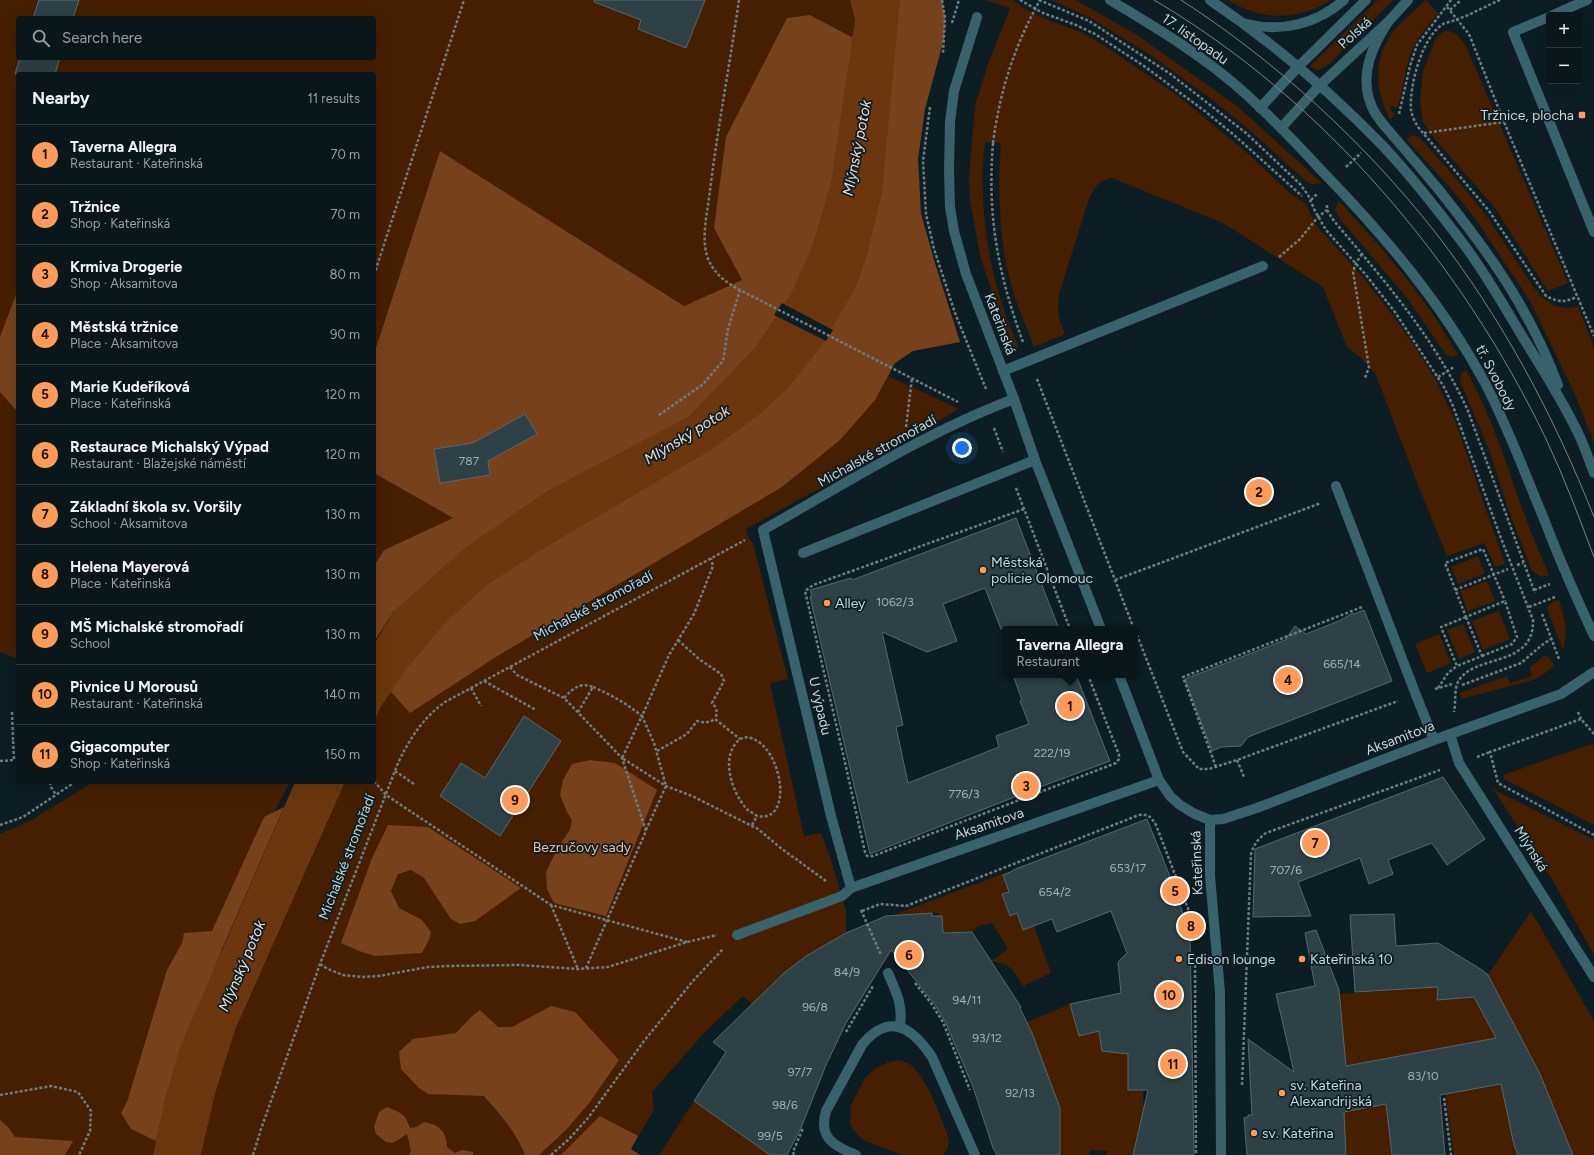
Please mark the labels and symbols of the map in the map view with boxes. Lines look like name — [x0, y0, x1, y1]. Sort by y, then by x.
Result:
street label: 17. listopadu — [1158, 10, 1232, 68]
street label: Polská — [1335, 13, 1375, 53]
water label: Mlýnský potok — [839, 98, 875, 198]
place label: Tržnice, plocha — [1480, 107, 1574, 124]
marker: Tržnice, plocha — [1577, 110, 1587, 120]
street label: Kateřinská — [980, 291, 1020, 357]
street label: tř. Svobody — [1472, 342, 1520, 415]
water label: Mlýnský potok — [641, 401, 734, 468]
street label: Michalské stromořadí — [815, 411, 940, 491]
your location — [952, 438, 972, 458]
house number: 787 — [459, 454, 480, 468]
pin: 2 — [1246, 477, 1272, 507]
place label: Městská policie Olomouc — [991, 554, 1094, 587]
marker: Městská policie Olomouc — [978, 565, 988, 575]
street label: Michalské stromořadí — [530, 567, 656, 645]
place label: Alley — [835, 595, 866, 612]
house number: 1062/3 — [876, 595, 914, 609]
marker: Alley — [822, 598, 832, 608]
house number: 665/14 — [1323, 657, 1361, 671]
pin: 4 — [1275, 665, 1301, 695]
street label: U výpadu — [805, 675, 835, 737]
pin: 1 — [1057, 691, 1083, 721]
street label: Aksamitova — [1363, 717, 1437, 759]
house number: 222/19 — [1034, 746, 1070, 760]
pin: 3 — [1013, 771, 1039, 801]
pin: 9 — [502, 785, 528, 815]
house number: 776/3 — [949, 787, 979, 801]
street label: Michalské stromořadí — [315, 791, 379, 922]
street label: Aksamitova — [952, 804, 1026, 844]
street label: Mlýnská — [1510, 823, 1552, 875]
pin: 7 — [1302, 828, 1328, 858]
street label: Kateřinská — [1187, 830, 1207, 896]
park label: Bezručovy sady — [533, 839, 632, 856]
house number: 653/17 — [1110, 861, 1147, 875]
house number: 707/6 — [1270, 863, 1302, 877]
pin: 5 — [1162, 876, 1188, 906]
house number: 654/2 — [1039, 885, 1071, 899]
pin: 8 — [1178, 911, 1204, 941]
water label: Mlýnský potok — [215, 917, 270, 1014]
pin: 6 — [896, 940, 922, 970]
place label: Edison lounge — [1187, 951, 1276, 968]
place label: Kateřinská 10 — [1310, 951, 1393, 968]
marker: Edison lounge — [1174, 954, 1184, 964]
marker: Kateřinská 10 — [1297, 954, 1307, 964]
house number: 84/9 — [834, 965, 860, 979]
pin: 10 — [1156, 980, 1182, 1010]
house number: 94/11 — [953, 993, 981, 1007]
house number: 96/8 — [802, 1000, 828, 1014]
house number: 93/12 — [972, 1031, 1002, 1045]
pin: 11 — [1160, 1049, 1186, 1079]
house number: 97/7 — [788, 1065, 813, 1079]
house number: 83/10 — [1407, 1069, 1439, 1083]
place label: sv. Kateřina Alexandrijská — [1290, 1077, 1372, 1110]
house number: 92/13 — [1005, 1086, 1035, 1100]
marker: sv. Kateřina Alexandrijská — [1277, 1088, 1287, 1098]
house number: 98/6 — [772, 1098, 798, 1112]
place label: sv. Kateřina — [1262, 1125, 1334, 1142]
marker: sv. Kateřina — [1249, 1128, 1259, 1138]
house number: 99/5 — [757, 1129, 783, 1143]

